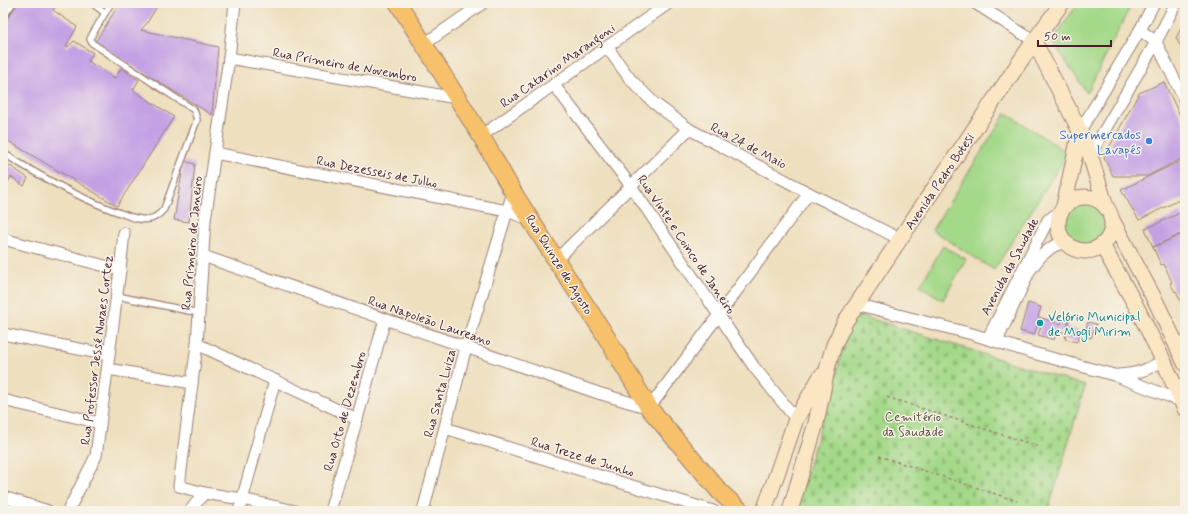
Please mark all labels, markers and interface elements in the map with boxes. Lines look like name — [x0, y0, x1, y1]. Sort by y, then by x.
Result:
street label: Rua Catarino Marangoni — [497, 20, 620, 114]
scale bar — [1038, 22, 1111, 48]
text: 50 m — [1044, 29, 1071, 45]
street label: Rua Primeiro de Novembro — [271, 44, 418, 87]
street label: Rua 24 de Maio — [707, 119, 790, 174]
place label: Supermercados Lavapés — [1060, 127, 1141, 159]
street label: Avenida Pedro Botesi — [902, 130, 979, 233]
marker: Supermercados Lavapés — [1144, 136, 1154, 146]
street label: Rua Dezesseis de Julho — [315, 152, 439, 193]
street label: Rua Vinte e Coinco de Janeiro — [633, 172, 739, 318]
street label: Rua Primeiro de Janeiro — [178, 175, 207, 311]
street label: Rua Quinze de Agosto — [521, 212, 597, 318]
street label: Avenida da Saudade — [977, 215, 1043, 319]
street label: Rua Professor Jessé Novaes Cortez — [77, 254, 118, 446]
street label: Rua Napoleão Laureano — [366, 292, 493, 350]
place label: Velório Municipal de Mogi Mirim — [1048, 309, 1141, 342]
marker: Velório Municipal de Mogi Mirim — [1035, 318, 1045, 328]
street label: Rua Santa Luiza — [420, 347, 461, 440]
street label: Rua Oito de Dezembro — [320, 349, 371, 473]
park label: Cemitério da Saudade — [882, 409, 944, 441]
street label: Rua Treze de Junho — [529, 434, 637, 481]

